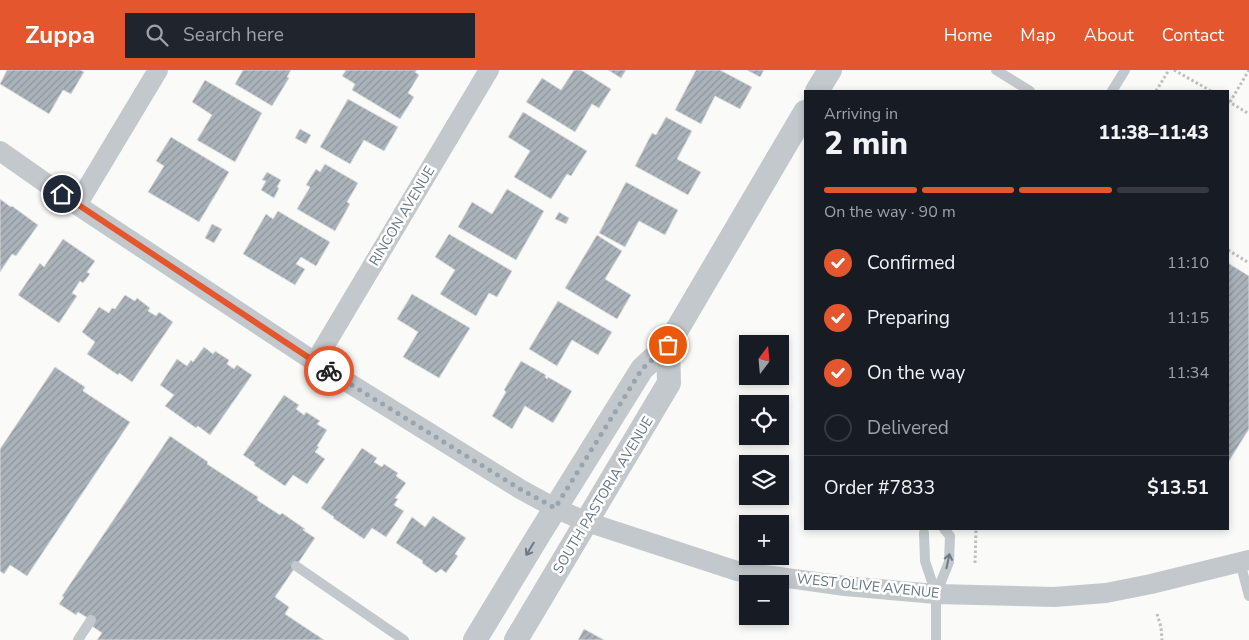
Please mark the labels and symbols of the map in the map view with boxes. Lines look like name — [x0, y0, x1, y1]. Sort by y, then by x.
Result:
street label: RINCON AVENUE — [365, 163, 439, 269]
pin — [41, 173, 83, 215]
pin — [647, 324, 689, 366]
north arrow — [739, 335, 789, 385]
courier — [304, 346, 354, 396]
street label: SOUTH PASTORIA AVENUE — [549, 413, 657, 577]
one-way arrow — [524, 542, 534, 556]
one-way arrow — [943, 554, 953, 570]
street label: WEST OLIVE AVENUE — [796, 569, 940, 603]

